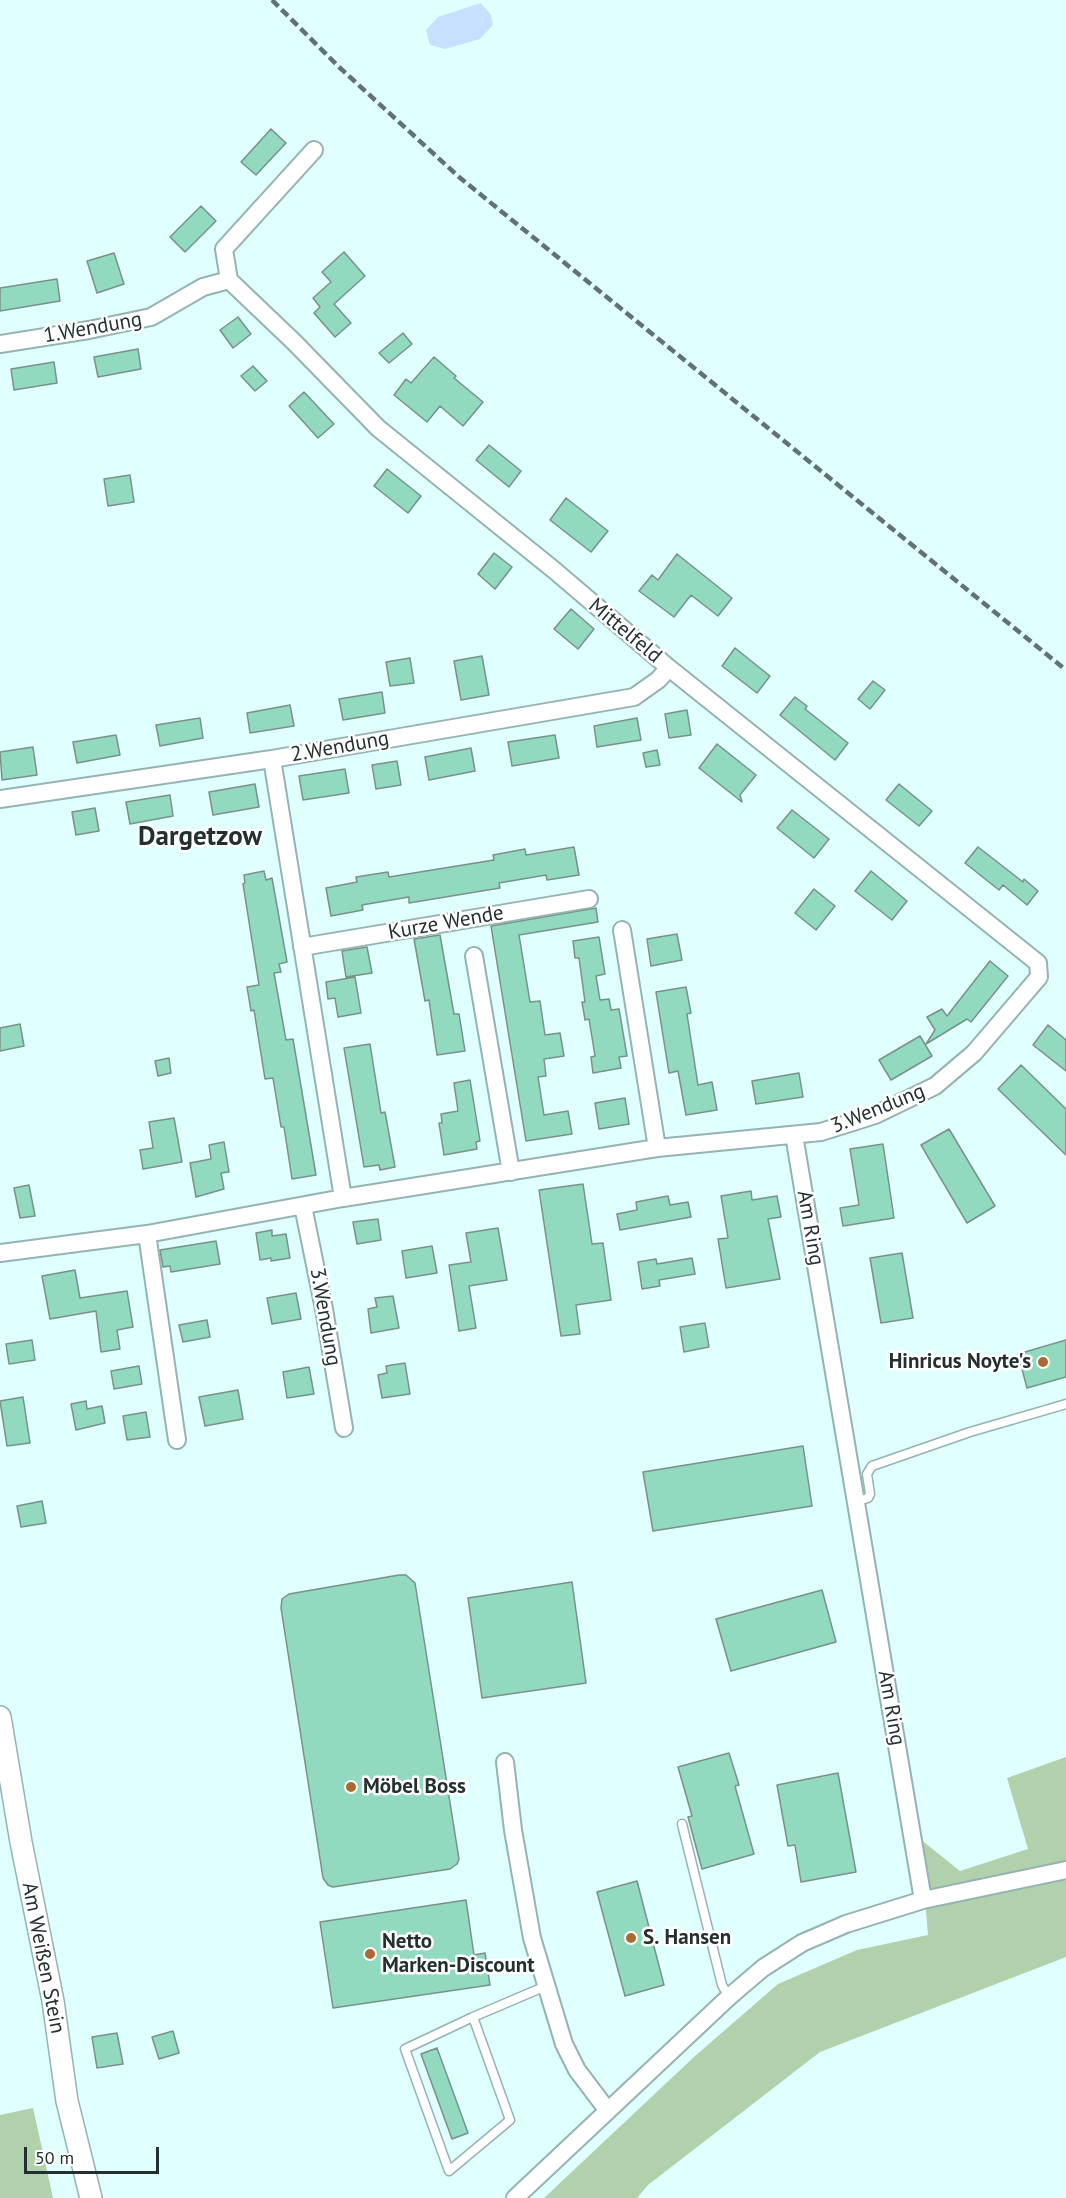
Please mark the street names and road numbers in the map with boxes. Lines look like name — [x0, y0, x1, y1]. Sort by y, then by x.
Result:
street label: 1.Wendung — [42, 307, 144, 349]
street label: Mittelfeld — [583, 593, 667, 669]
street label: 2.Wendung — [289, 726, 391, 768]
street label: Kurze Wende — [386, 900, 506, 946]
street label: 3.Wendung — [827, 1079, 929, 1139]
street label: Am Ring — [791, 1188, 829, 1268]
street label: 3.Wendung — [304, 1266, 346, 1368]
street label: Am Ring — [872, 1668, 910, 1748]
street label: Am Weißen Stein — [16, 1880, 70, 2036]

